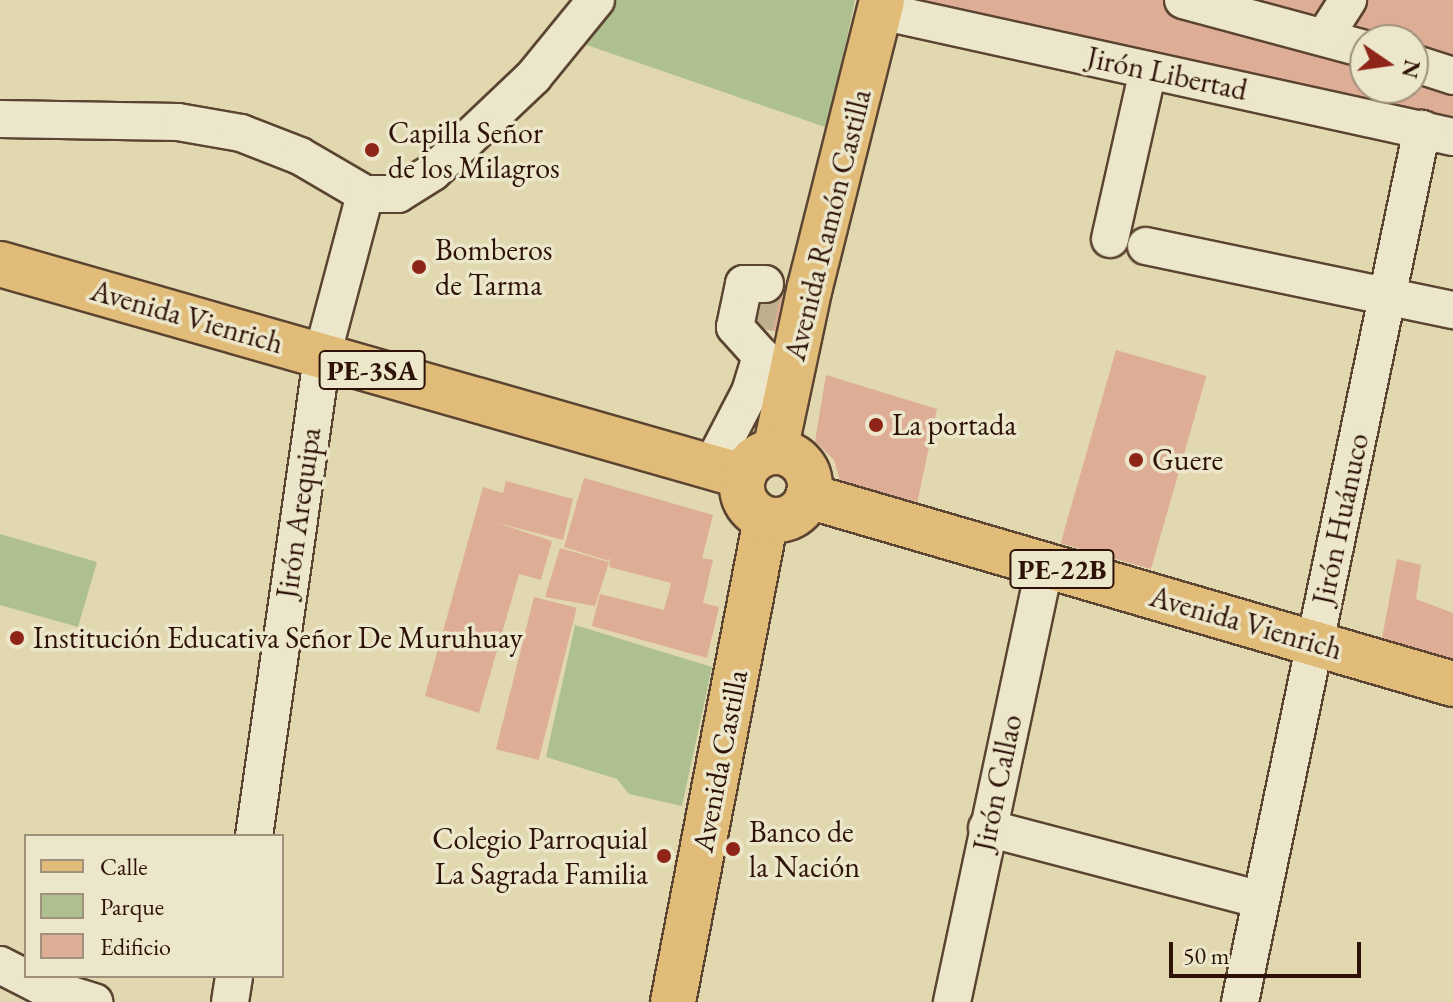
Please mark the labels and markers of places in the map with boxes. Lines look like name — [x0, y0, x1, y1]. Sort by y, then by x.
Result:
place label: Capilla Señor de los Milagros — [388, 115, 560, 186]
marker: Capilla Señor de los Milagros — [363, 141, 381, 159]
place label: Bomberos de Tarma — [435, 232, 553, 302]
marker: Bomberos de Tarma — [410, 258, 428, 276]
place label: La portada — [892, 407, 1016, 443]
marker: La portada — [867, 416, 885, 434]
place label: Guere — [1152, 442, 1223, 478]
marker: Guere — [1127, 451, 1145, 469]
place label: Institución Educativa Señor De Muruhuay — [33, 620, 523, 656]
marker: Institución Educativa Señor De Muruhuay — [8, 629, 26, 647]
place label: Banco de la Nación — [749, 814, 860, 884]
place label: Colegio Parroquial La Sagrada Familia — [432, 821, 648, 892]
marker: Banco de la Nación — [724, 840, 742, 858]
marker: Colegio Parroquial La Sagrada Familia — [655, 847, 673, 865]

